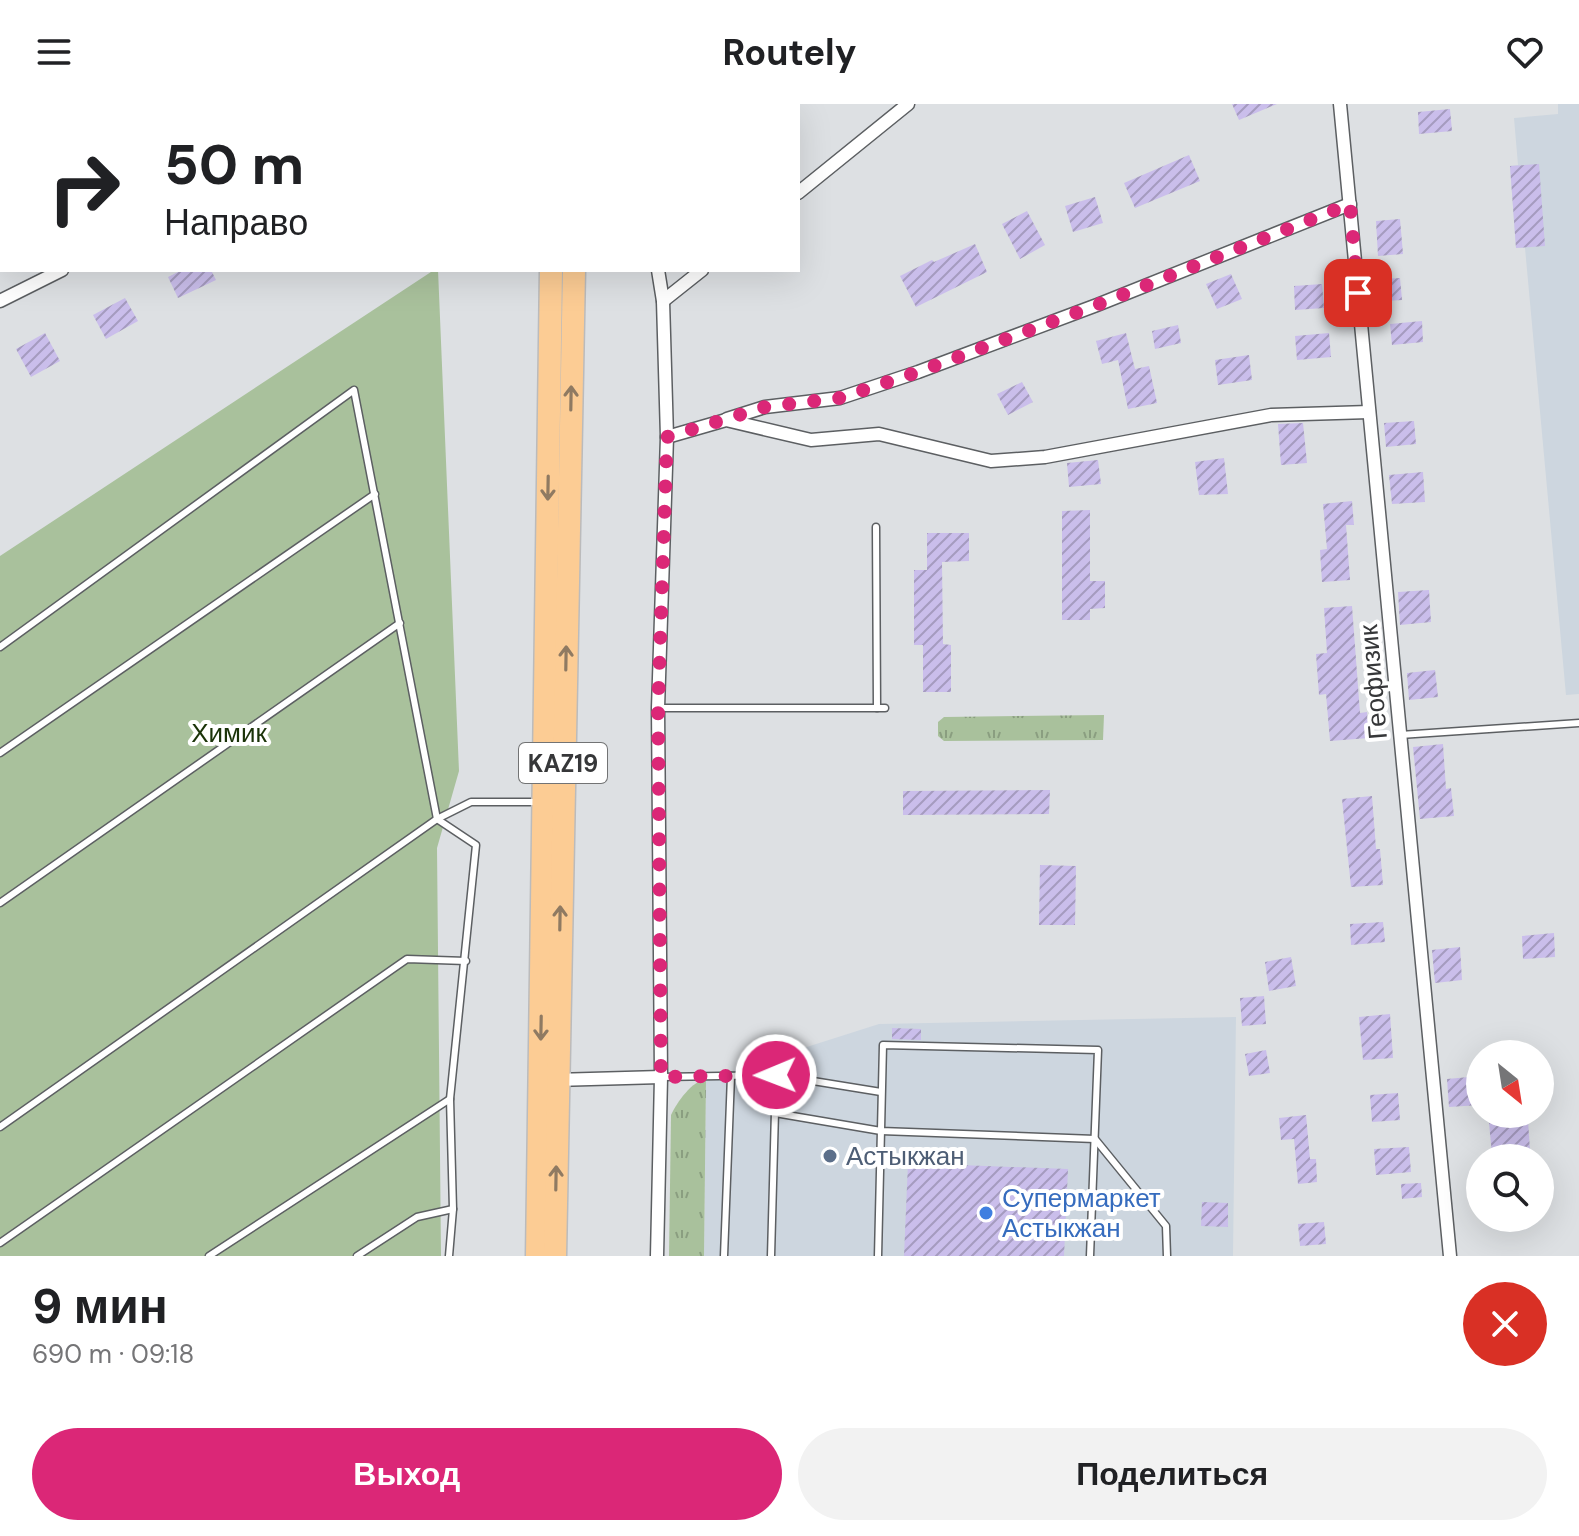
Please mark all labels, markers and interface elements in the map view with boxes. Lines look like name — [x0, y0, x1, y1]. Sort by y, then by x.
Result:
text: Routely — [723, 29, 856, 76]
icon: menu — [32, 30, 76, 74]
icon: heart — [1503, 30, 1547, 74]
text: 50 m — [164, 128, 304, 201]
icon: right — [32, 136, 136, 240]
text: Направо — [164, 199, 308, 246]
pin — [1324, 259, 1392, 327]
icon: arrive — [1336, 271, 1380, 315]
one-way arrow — [564, 385, 579, 412]
one-way arrow — [540, 474, 556, 501]
street label: Геофизик — [1351, 623, 1395, 741]
one-way arrow — [558, 645, 573, 672]
park label: Химик — [191, 716, 267, 750]
road number: KAZ19 — [519, 743, 607, 783]
one-way arrow — [553, 905, 568, 932]
one-way arrow — [533, 1014, 548, 1041]
position arrow — [734, 1033, 818, 1117]
north arrow — [1466, 1040, 1554, 1128]
map controls — [1466, 1040, 1554, 1232]
place label: Астыкжан — [846, 1139, 965, 1173]
button: search — [1466, 1144, 1554, 1232]
marker: Астыкжан — [821, 1147, 839, 1165]
one-way arrow — [548, 1165, 564, 1192]
place label: Супермаркет Астыкжан — [1002, 1181, 1161, 1245]
marker: Супермаркет Астыкжан — [977, 1204, 995, 1222]
text: 9 мин — [32, 1275, 168, 1338]
button: close — [1463, 1282, 1547, 1366]
text: 690 m · 09:18 — [32, 1337, 194, 1371]
button: Выход — [32, 1428, 782, 1520]
button: Поделиться — [798, 1428, 1547, 1520]

